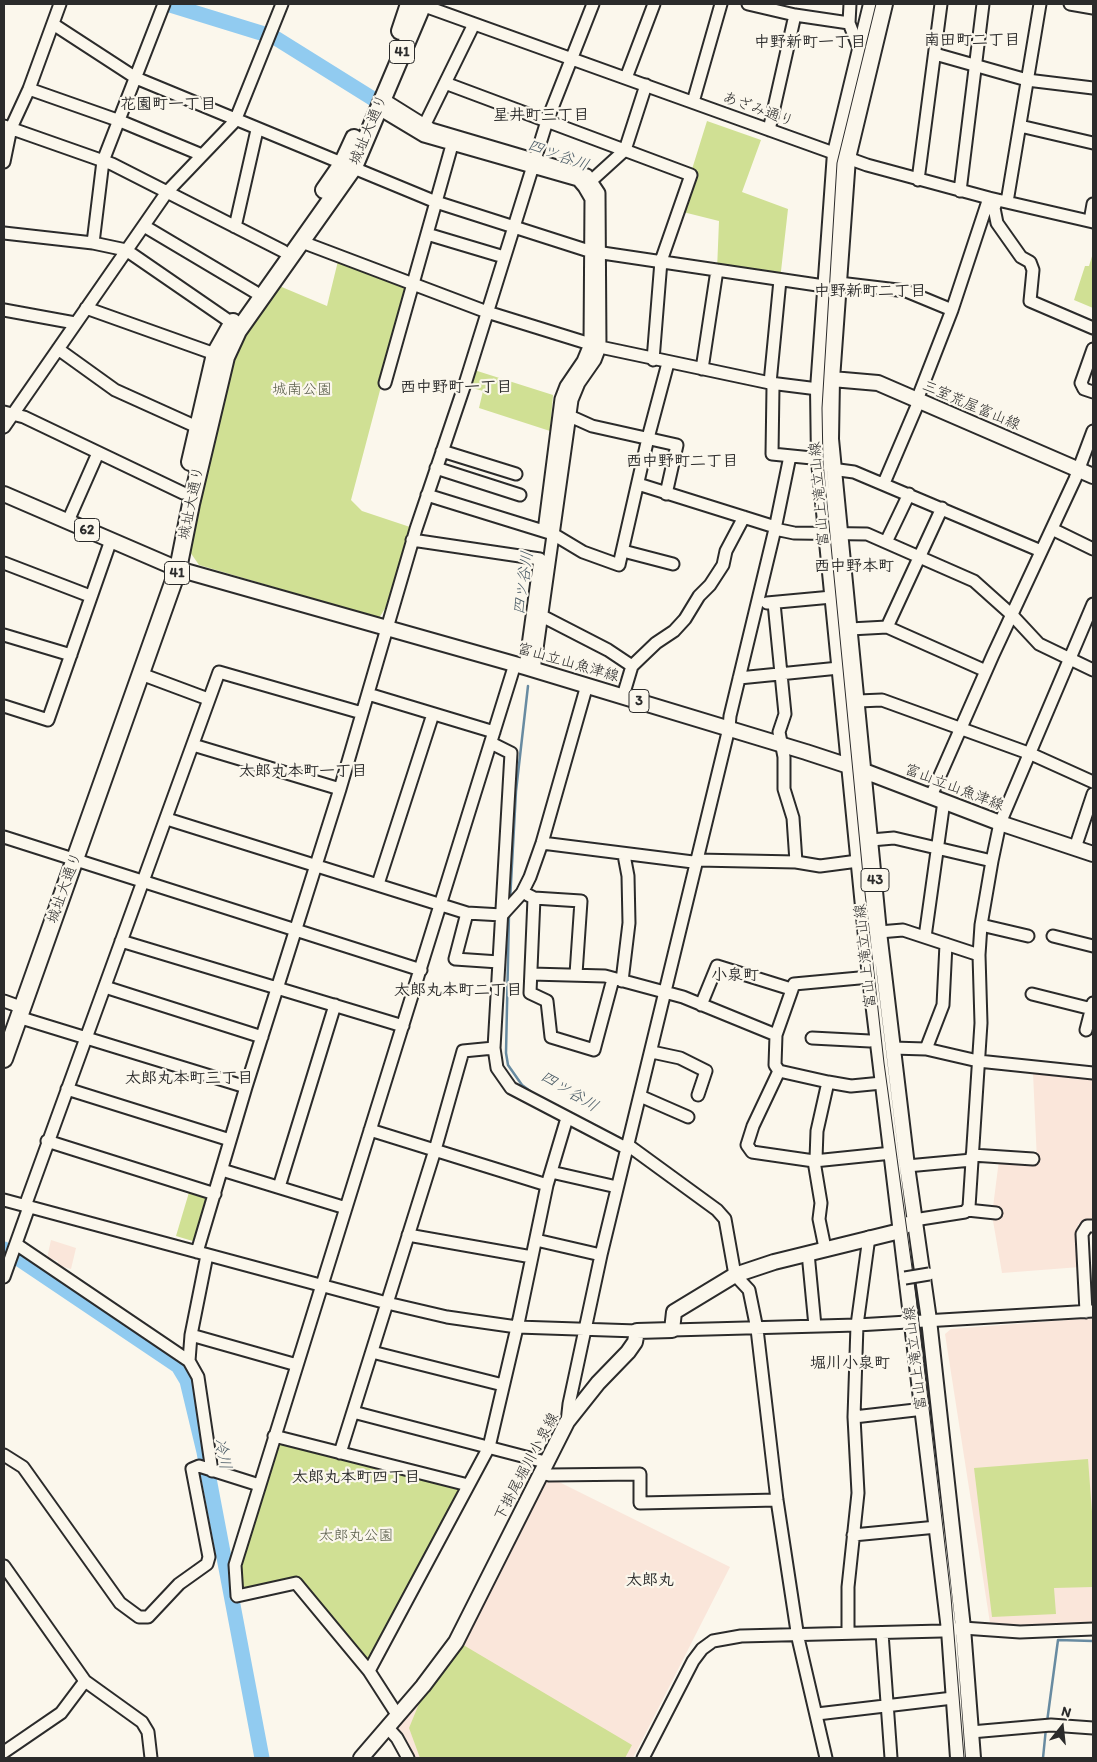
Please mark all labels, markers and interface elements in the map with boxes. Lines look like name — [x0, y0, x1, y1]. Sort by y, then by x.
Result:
district label: 南田町二丁目 — [924, 31, 1020, 51]
district label: 中野新町一丁目 — [754, 33, 866, 53]
road number: 41 — [390, 41, 414, 64]
street label: あざみ通り — [720, 89, 796, 131]
street label: 城址大通り — [346, 92, 392, 168]
district label: 花園町一丁目 — [120, 95, 216, 115]
district label: 星井町三丁目 — [493, 106, 589, 126]
water label: 四ツ谷川 — [525, 136, 591, 176]
district label: 中野新町二丁目 — [814, 282, 926, 302]
street label: 三室荒屋富山線 — [919, 377, 1023, 435]
district label: 西中野町一丁目 — [400, 378, 512, 398]
park label: 城南公園 — [272, 381, 332, 399]
street label: 富山上滝立山線 — [806, 441, 834, 547]
district label: 西中野町二丁目 — [626, 452, 738, 472]
street label: 城址大通り — [175, 464, 209, 542]
road number: 62 — [74, 518, 100, 542]
water label: 四ツ谷川 — [510, 550, 538, 616]
district label: 西中野本町 — [814, 557, 894, 577]
road number: 41 — [164, 562, 190, 584]
street label: 富山立山魚津線 — [515, 640, 621, 686]
road number: 3 — [629, 689, 649, 712]
street label: 富山立山魚津線 — [902, 761, 1006, 815]
district label: 太郎丸本町一丁目 — [239, 762, 367, 782]
street label: 城址大通り — [44, 850, 86, 926]
road number: 43 — [861, 868, 889, 892]
street label: 富山上滝立山線 — [852, 903, 880, 1009]
district label: 小泉町 — [711, 966, 759, 986]
district label: 太郎丸本町二丁目 — [394, 981, 522, 1001]
water label: 四ツ谷川 — [537, 1067, 601, 1117]
district label: 太郎丸本町三丁目 — [125, 1069, 253, 1089]
street label: 富山上滝立山線 — [901, 1305, 931, 1411]
district label: 堀川小泉町 — [810, 1354, 890, 1374]
street label: 下掛尾堀川小泉線 — [491, 1410, 563, 1524]
water label: 冷川 — [209, 1436, 235, 1472]
district label: 太郎丸本町四丁目 — [292, 1468, 420, 1488]
park label: 太郎丸公園 — [319, 1527, 393, 1545]
district label: 太郎丸 — [626, 1571, 674, 1591]
north arrow — [1037, 1702, 1087, 1752]
text: N — [1059, 1703, 1073, 1722]

